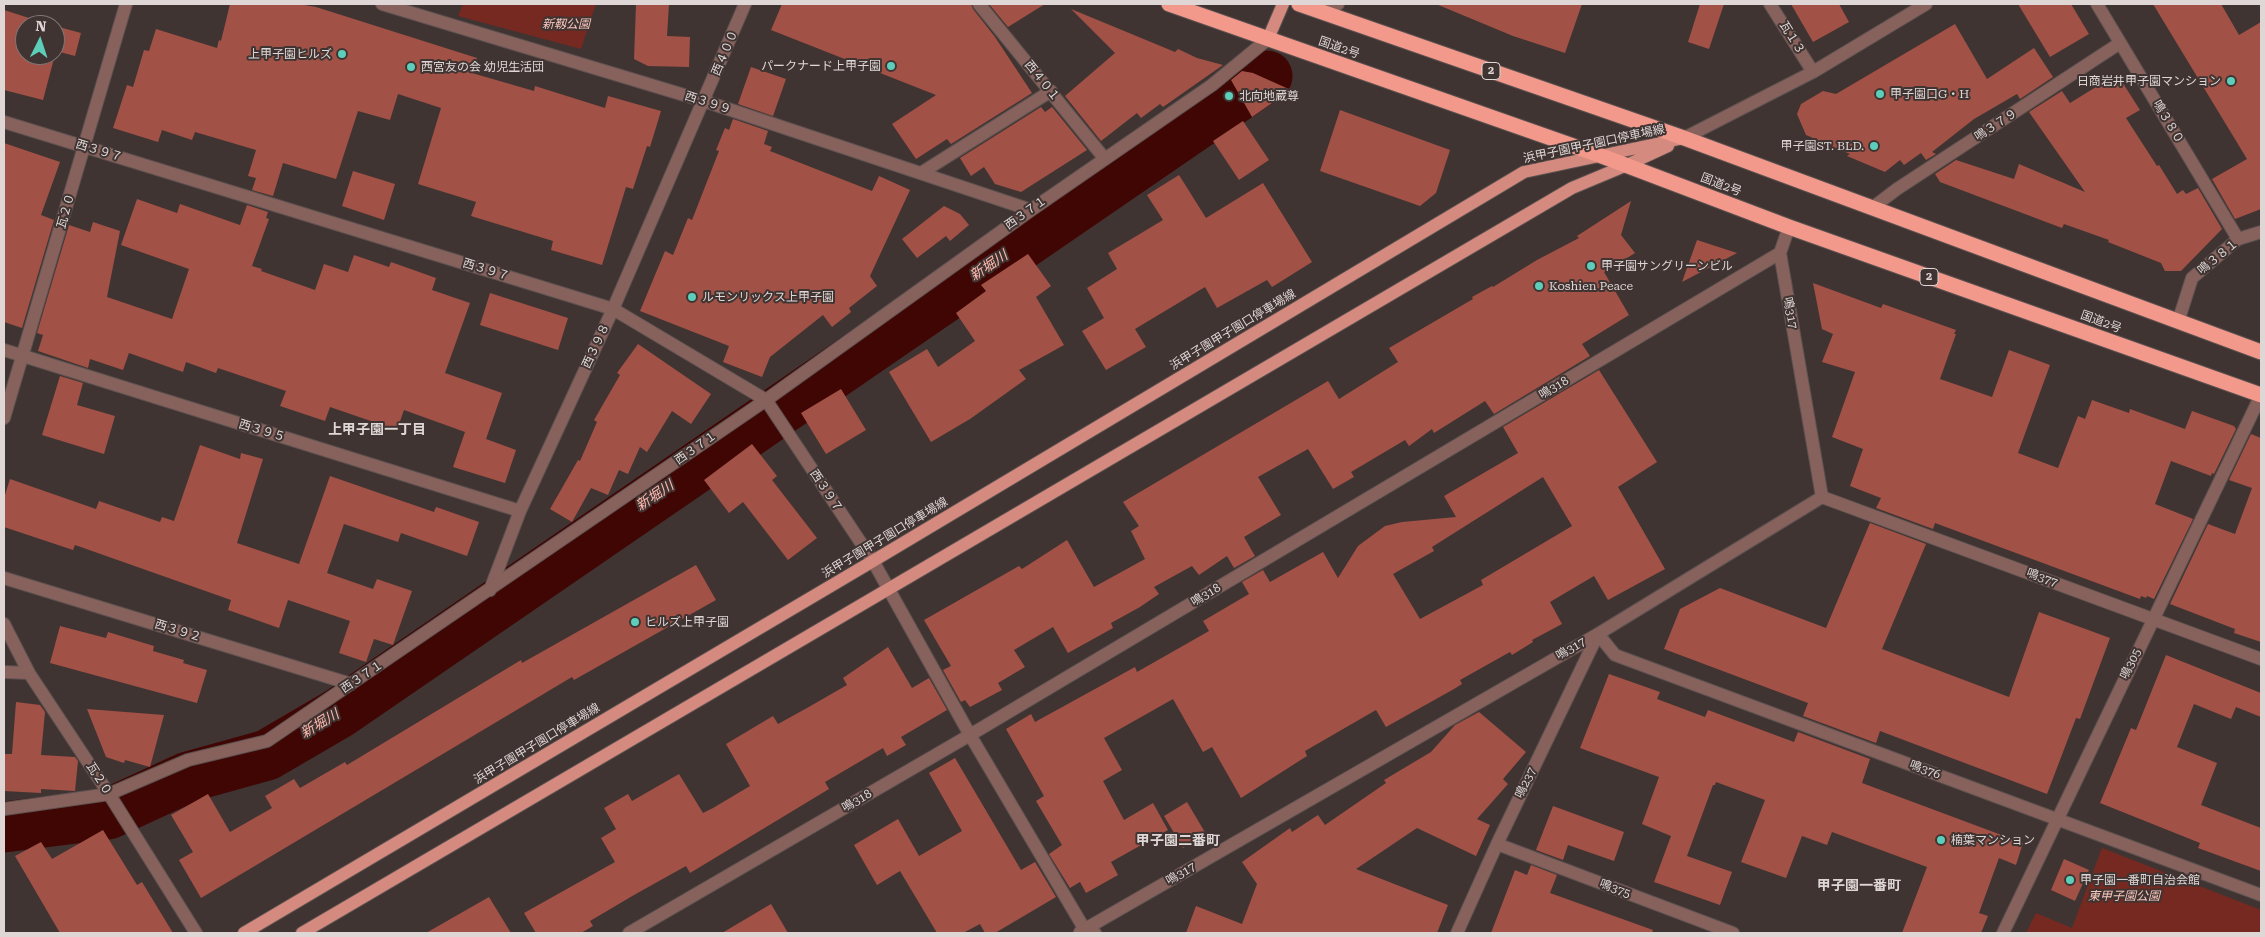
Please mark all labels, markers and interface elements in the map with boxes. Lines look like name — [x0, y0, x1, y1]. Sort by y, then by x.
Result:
north arrow — [15, 15, 65, 65]
park label: 新靱公園 — [542, 17, 590, 31]
text: N — [35, 18, 47, 34]
street label: 瓦１３ — [1776, 19, 1808, 57]
street label: 西４００ — [709, 28, 741, 78]
street label: 国道2号 — [1316, 34, 1362, 62]
place label: 上甲子園ヒルズ — [248, 47, 332, 61]
marker: 上甲子園ヒルズ — [336, 48, 348, 60]
street label: 西４０１ — [1021, 58, 1063, 104]
place label: パークナード上甲子園 — [761, 59, 881, 73]
place label: 西宮友の会 幼児生活団 — [421, 60, 544, 74]
marker: パークナード上甲子園 — [885, 60, 897, 72]
marker: 西宮友の会 幼児生活団 — [405, 61, 417, 73]
road number: 2 — [1482, 62, 1500, 80]
place label: 日商岩井甲子園マンション — [2077, 74, 2221, 88]
marker: 日商岩井甲子園マンション — [2225, 75, 2237, 87]
place label: 甲子園口G・H — [1890, 87, 1969, 101]
marker: 甲子園口G・H — [1874, 88, 1886, 100]
street label: 西３９９ — [683, 89, 733, 117]
place label: 北向地蔵尊 — [1239, 89, 1299, 103]
marker: 北向地蔵尊 — [1223, 90, 1235, 102]
street label: 鳴３８０ — [2149, 98, 2187, 146]
street label: 鳴３７９ — [1972, 106, 2020, 144]
street label: 浜甲子園甲子園口停車場線 — [1522, 122, 1666, 166]
street label: 西３９７ — [74, 137, 124, 165]
place label: 甲子園ST. BLD. — [1780, 139, 1864, 153]
marker: 甲子園ST. BLD. — [1868, 140, 1880, 152]
street label: 国道2号 — [1698, 171, 1744, 199]
street label: 瓦２０ — [54, 192, 78, 230]
street label: 西３７１ — [1002, 193, 1050, 233]
street label: 鳴３８１ — [2195, 236, 2241, 278]
water label: 新堀川 — [967, 247, 1011, 285]
street label: 西３９７ — [461, 256, 511, 284]
place label: 甲子園サングリーンビル — [1601, 259, 1733, 273]
marker: 甲子園サングリーンビル — [1585, 260, 1597, 272]
road number: 2 — [1920, 268, 1938, 286]
place label: Koshien Peace — [1549, 279, 1633, 293]
marker: Koshien Peace — [1533, 280, 1545, 292]
street label: 浜甲子園甲子園口停車場線 — [1168, 287, 1298, 373]
place label: ルモンリックス上甲子園 — [702, 290, 834, 304]
marker: ルモンリックス上甲子園 — [686, 291, 698, 303]
street label: 鳴317 — [1780, 296, 1800, 330]
street label: 国道2号 — [2078, 308, 2124, 336]
street label: 西３９８ — [579, 321, 613, 371]
street label: 鳴318 — [1537, 374, 1571, 402]
street label: 西３９５ — [237, 417, 287, 445]
district label: 上甲子園一丁目 — [328, 422, 426, 438]
street label: 西３７１ — [672, 428, 720, 468]
street label: 西３９７ — [807, 467, 845, 515]
water label: 新堀川 — [633, 477, 677, 515]
street label: 浜甲子園甲子園口停車場線 — [820, 495, 950, 581]
street label: 鳴377 — [2024, 566, 2060, 590]
street label: 鳴318 — [1189, 581, 1223, 609]
place label: ヒルズ上甲子園 — [645, 615, 729, 629]
marker: ヒルズ上甲子園 — [629, 616, 641, 628]
street label: 西３９２ — [153, 617, 203, 645]
street label: 鳴317 — [1553, 635, 1589, 663]
street label: 鳴305 — [2117, 646, 2145, 682]
street label: 西３７１ — [338, 658, 386, 696]
street label: 浜甲子園甲子園口停車場線 — [472, 701, 602, 787]
water label: 新堀川 — [298, 706, 342, 742]
street label: 鳴376 — [1907, 758, 1943, 782]
street label: 瓦２０ — [83, 760, 115, 798]
street label: 鳴237 — [1512, 765, 1540, 801]
street label: 鳴318 — [839, 787, 875, 815]
district label: 甲子園二番町 — [1136, 833, 1220, 849]
place label: 楠葉マンション — [1951, 833, 2035, 847]
marker: 楠葉マンション — [1935, 834, 1947, 846]
street label: 鳴317 — [1163, 860, 1199, 888]
place label: 甲子園一番町自治会館 — [2080, 873, 2200, 887]
marker: 甲子園一番町自治会館 — [2064, 874, 2076, 886]
street label: 鳴375 — [1597, 877, 1633, 901]
district label: 甲子園一番町 — [1817, 878, 1901, 894]
park label: 東甲子園公園 — [2088, 889, 2160, 903]

